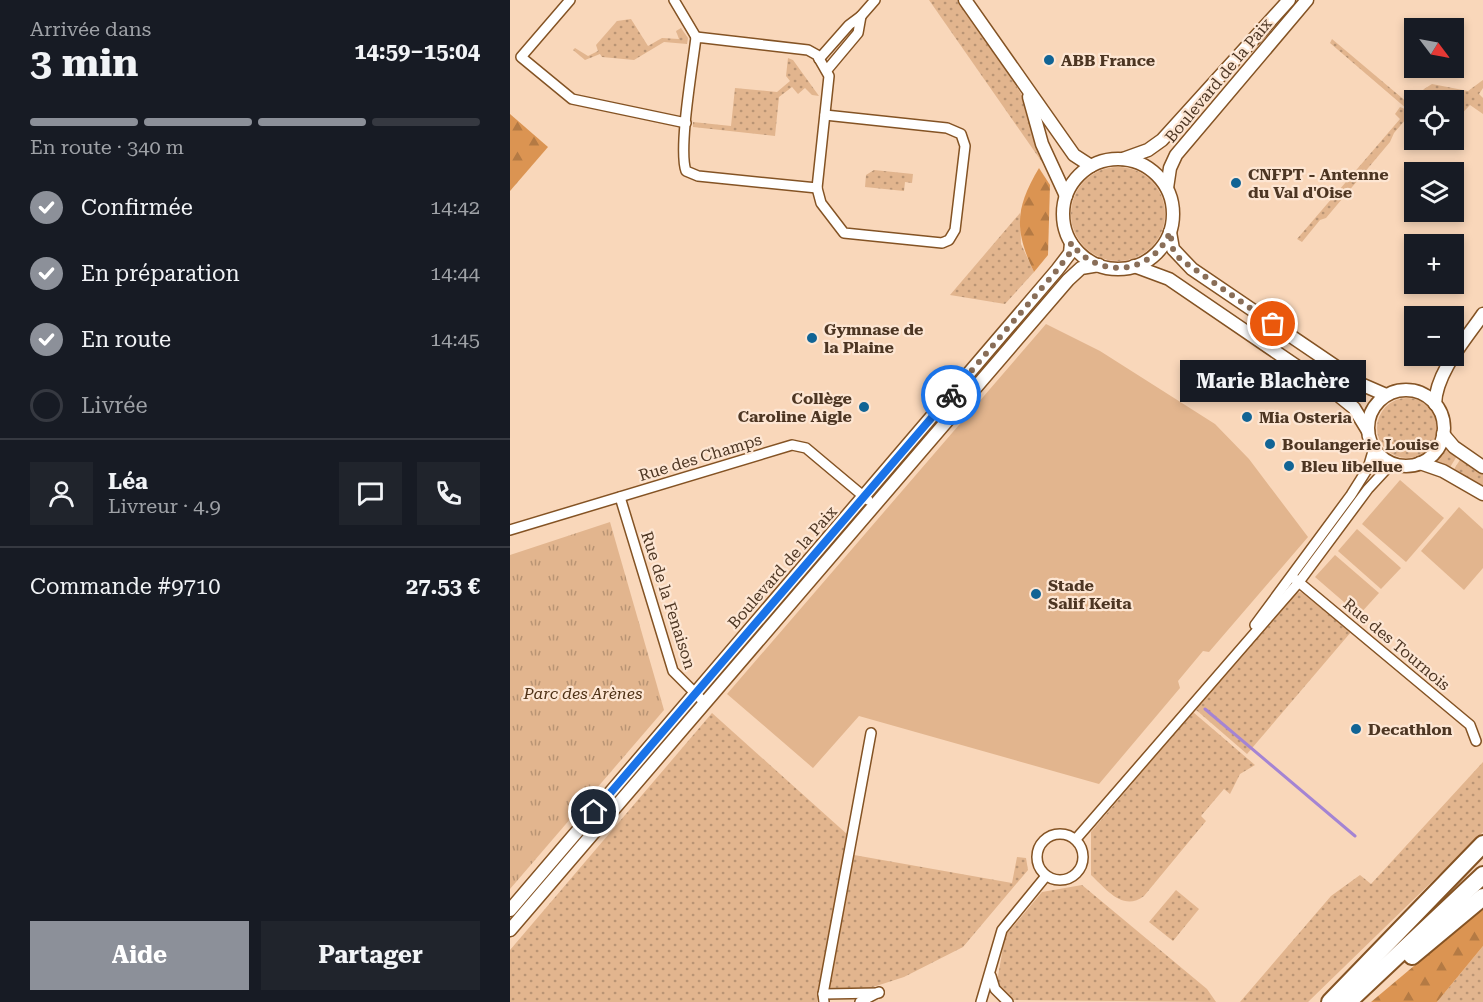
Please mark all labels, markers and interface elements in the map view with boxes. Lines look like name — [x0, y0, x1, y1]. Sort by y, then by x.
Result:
street label: Boulevard de la Paix — [1161, 14, 1276, 146]
text: Arrivée dans — [30, 17, 151, 41]
north arrow — [1404, 18, 1464, 78]
map controls — [1404, 18, 1464, 366]
text: 14:59–15:04 — [354, 39, 480, 64]
text: 3 min — [30, 40, 138, 86]
place label: ABB France — [1061, 51, 1155, 70]
marker: ABB France — [1042, 53, 1056, 67]
button: locate — [1404, 90, 1464, 150]
text: En route · 340 m — [30, 135, 184, 159]
button: layers — [1404, 162, 1464, 222]
place label: CNFPT - Antenne du Val d'Oise — [1248, 165, 1389, 202]
marker: CNFPT - Antenne du Val d'Oise — [1229, 176, 1243, 190]
icon: check — [30, 191, 63, 224]
text: Confirmée — [81, 195, 193, 220]
text: 14:42 — [430, 195, 480, 219]
button: + — [1404, 234, 1464, 294]
icon: check — [30, 257, 63, 290]
text: En préparation — [81, 261, 240, 286]
text: 14:44 — [430, 261, 480, 285]
pin — [1247, 298, 1298, 349]
button: − — [1404, 306, 1464, 366]
icon: bag — [1256, 307, 1289, 340]
place label: Gymnase de la Plaine — [824, 320, 924, 357]
icon: check — [30, 323, 63, 356]
text: En route — [81, 327, 171, 352]
text: 14:45 — [430, 327, 480, 351]
marker: Gymnase de la Plaine — [805, 331, 819, 345]
callout: Marie Blachère — [1180, 360, 1366, 402]
courier — [921, 365, 981, 425]
text: Marie Blachère — [1196, 369, 1350, 393]
icon: bike — [935, 379, 968, 412]
place label: Collège Caroline Aigle — [738, 389, 852, 426]
text: Livrée — [81, 393, 147, 418]
marker: Collège Caroline Aigle — [857, 400, 871, 414]
place label: Mia Osteria — [1259, 408, 1353, 427]
marker: Mia Osteria — [1240, 410, 1254, 424]
street label: Rue des Champs — [636, 430, 764, 485]
place label: Boulangerie Louise — [1282, 435, 1439, 454]
marker: Boulangerie Louise — [1263, 437, 1277, 451]
place label: Bleu libellue — [1301, 457, 1403, 476]
marker: Bleu libellue — [1282, 459, 1296, 473]
button: person — [30, 462, 93, 525]
button: chat — [339, 462, 402, 525]
button: phone — [417, 462, 480, 525]
text: Léa — [108, 469, 148, 494]
text: Livreur · 4.9 — [108, 494, 221, 518]
street label: Boulevard de la Paix — [724, 502, 841, 632]
street label: Rue de la Fenaison — [637, 529, 700, 672]
text: Commande #9710 — [30, 574, 220, 599]
text: 27.53 € — [406, 574, 480, 599]
place label: Stade Salif Keita — [1048, 576, 1132, 613]
marker: Stade Salif Keita — [1029, 587, 1043, 601]
street label: Rue des Tournois — [1340, 594, 1454, 695]
park label: Parc des Arènes — [523, 684, 642, 703]
place label: Decathlon — [1368, 720, 1453, 739]
marker: Decathlon — [1349, 722, 1363, 736]
pin — [568, 786, 619, 837]
icon: home — [577, 795, 610, 828]
button: Aide — [30, 921, 249, 990]
button: Partager — [261, 921, 480, 990]

